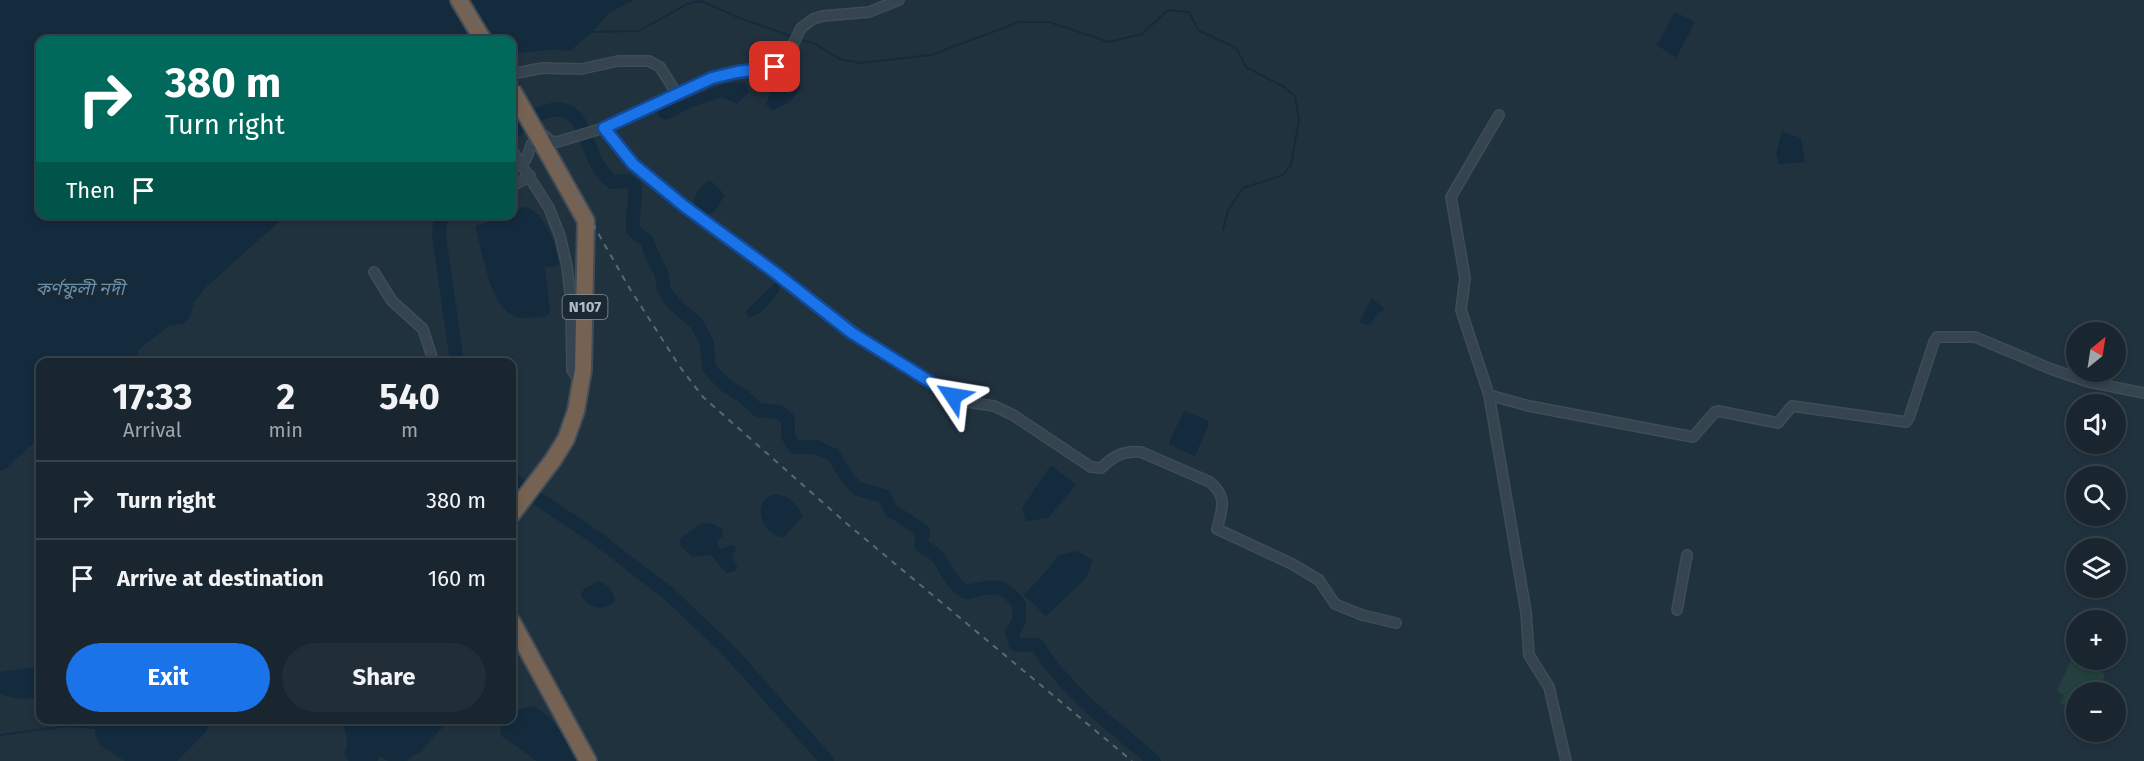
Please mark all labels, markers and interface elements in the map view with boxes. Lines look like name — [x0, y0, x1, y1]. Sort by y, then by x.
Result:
pin — [749, 41, 800, 92]
icon: arrive — [758, 50, 791, 83]
text: 380 m — [165, 58, 281, 108]
icon: right — [66, 60, 144, 138]
text: Turn right — [165, 109, 285, 141]
icon: arrive — [127, 174, 160, 207]
text: Then — [66, 177, 115, 204]
water label: কর্ণফুলী নদী — [36, 278, 128, 300]
road number: N107 — [562, 295, 608, 319]
north arrow — [2066, 322, 2126, 382]
map controls — [2066, 322, 2126, 742]
position arrow — [921, 364, 985, 428]
text: 17:33 — [112, 375, 192, 419]
text: 2 — [276, 375, 295, 419]
text: 540 — [379, 375, 440, 419]
button: sound — [2066, 394, 2126, 454]
text: Arrival — [123, 418, 182, 442]
text: min — [269, 418, 303, 442]
text: m — [401, 418, 418, 442]
button: search — [2066, 466, 2126, 526]
icon: right — [66, 484, 99, 517]
text: Turn right — [117, 487, 216, 514]
text: 380 m — [426, 487, 486, 514]
button: layers — [2066, 538, 2126, 598]
icon: arrive — [66, 562, 99, 595]
text: Arrive at destination — [117, 565, 324, 592]
text: 160 m — [428, 565, 486, 592]
button: + — [2066, 610, 2126, 670]
button: Exit — [66, 643, 270, 712]
button: Share — [282, 643, 486, 712]
button: − — [2066, 682, 2126, 742]

